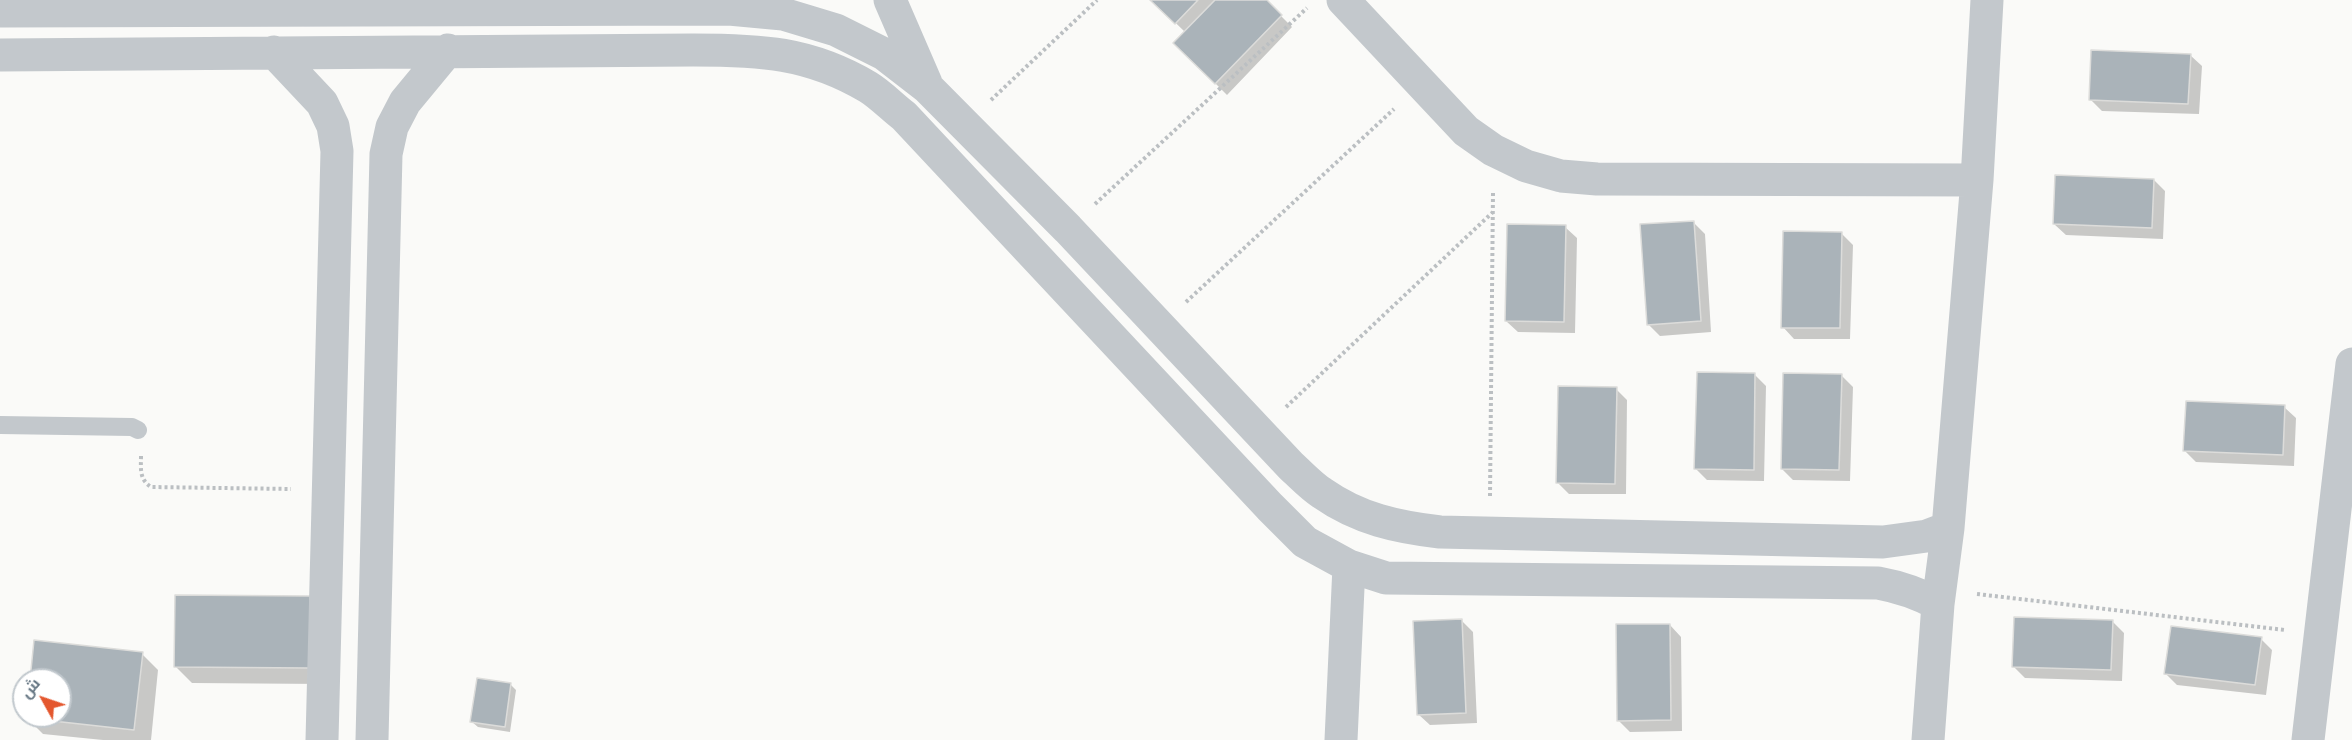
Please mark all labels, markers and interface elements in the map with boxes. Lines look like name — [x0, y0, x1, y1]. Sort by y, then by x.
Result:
north arrow — [12, 668, 72, 728]
text: ش — [15, 673, 45, 703]

